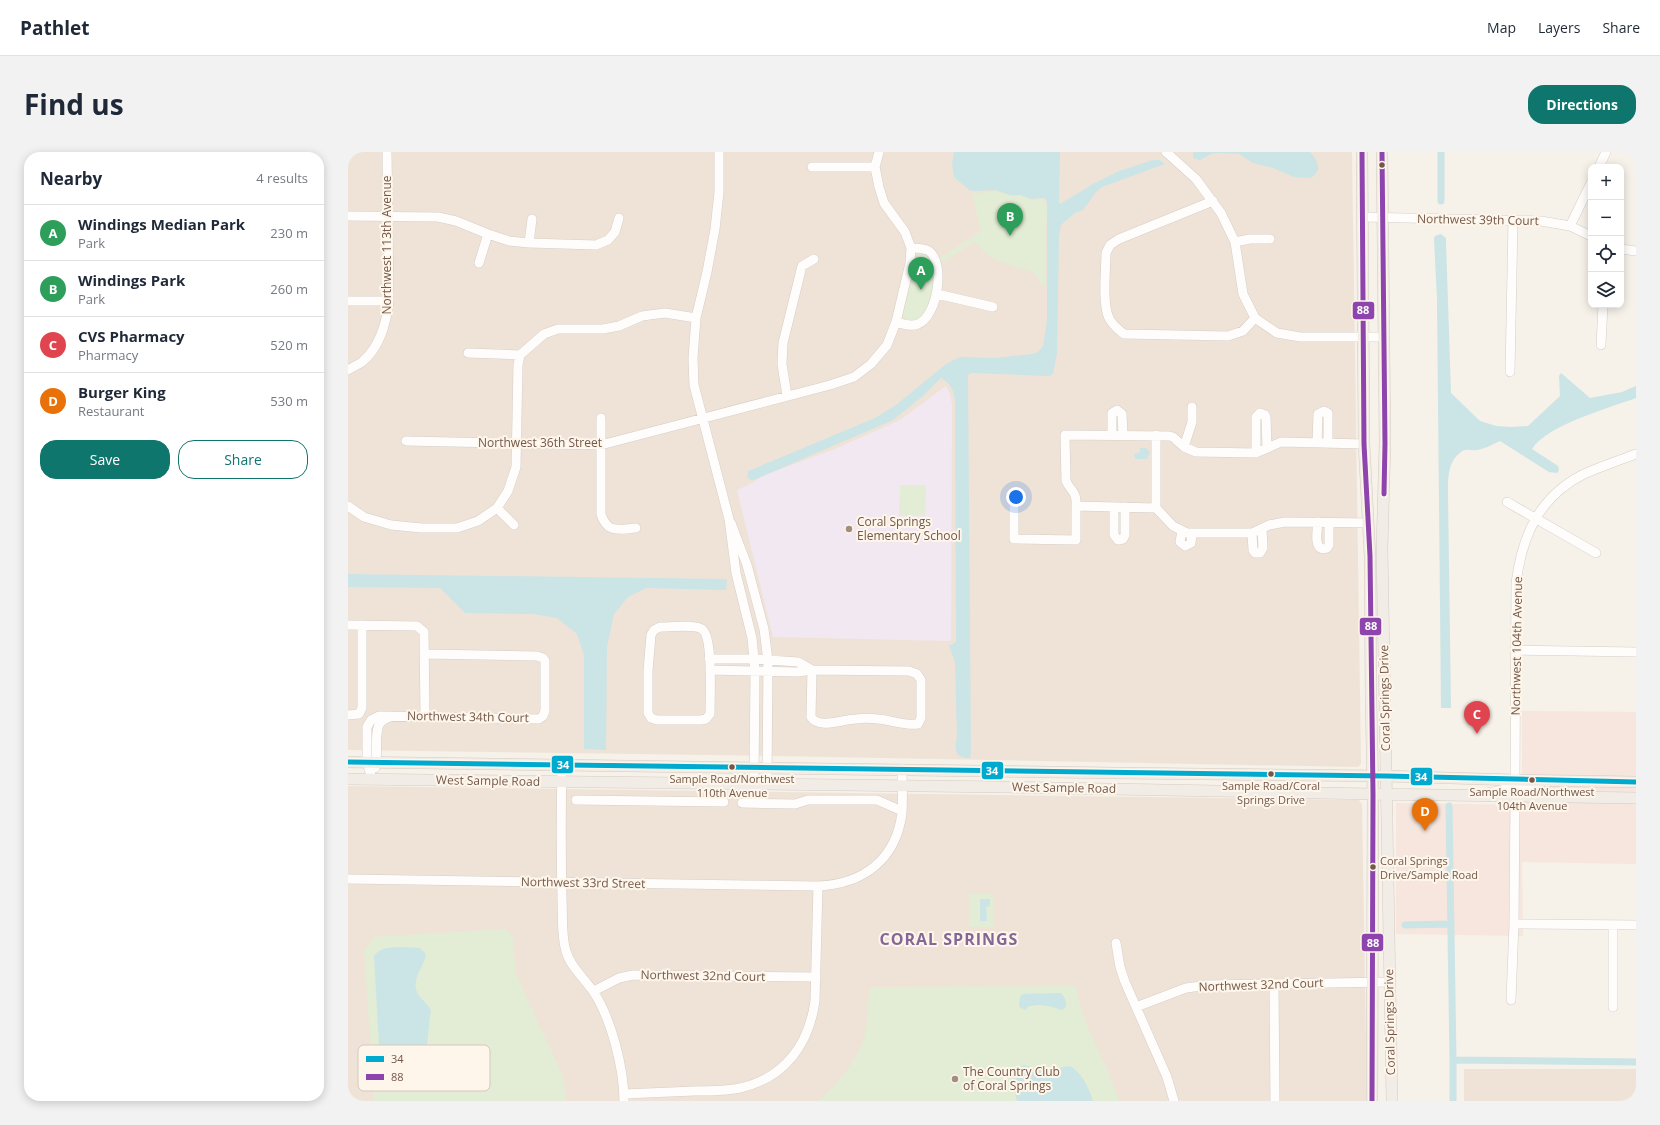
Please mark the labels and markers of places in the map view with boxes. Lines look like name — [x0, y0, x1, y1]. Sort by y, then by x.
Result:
unlabelled marker — [1377, 160, 1387, 170]
pin: B — [997, 203, 1023, 236]
pin: A — [908, 257, 934, 290]
place label: Coral Springs Elementary School — [857, 513, 961, 544]
marker: Coral Springs Elementary School — [844, 524, 854, 534]
pin: C — [1464, 701, 1490, 734]
marker: Sample Road/Northwest 110th Avenue — [727, 762, 737, 772]
marker: Sample Road/Coral Springs Drive — [1266, 769, 1276, 779]
place label: Sample Road/Northwest 110th Avenue — [669, 771, 795, 800]
marker: Sample Road/Northwest 104th Avenue — [1527, 775, 1537, 785]
place label: Sample Road/Coral Springs Drive — [1222, 778, 1320, 807]
place label: Sample Road/Northwest 104th Avenue — [1469, 784, 1595, 813]
pin: D — [1412, 798, 1438, 831]
place label: Coral Springs Drive/Sample Road — [1380, 853, 1478, 882]
marker: Coral Springs Drive/Sample Road — [1368, 862, 1378, 872]
place label: The Country Club of Coral Springs — [963, 1063, 1060, 1094]
marker: The Country Club of Coral Springs — [950, 1074, 960, 1084]

